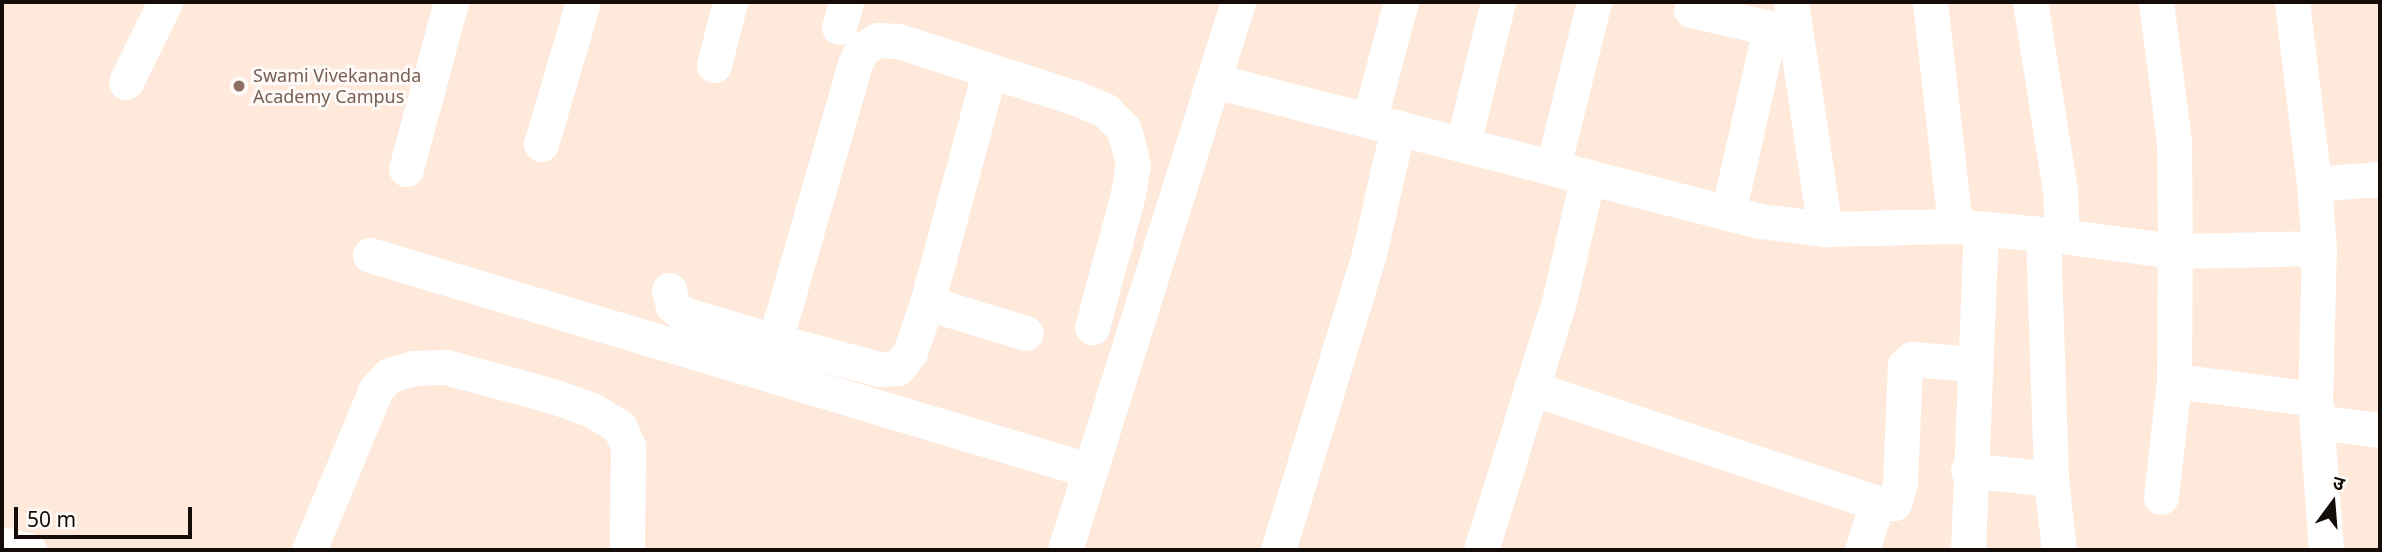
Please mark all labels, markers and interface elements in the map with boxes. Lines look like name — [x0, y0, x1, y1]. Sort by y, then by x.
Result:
place label: Swami Vivekananda Academy Campus — [253, 65, 421, 108]
marker: Swami Vivekananda Academy Campus — [231, 78, 247, 94]
north arrow — [2298, 468, 2368, 538]
text: उ — [2330, 469, 2348, 497]
scale bar — [18, 492, 196, 536]
text: 50 m — [27, 505, 76, 533]

